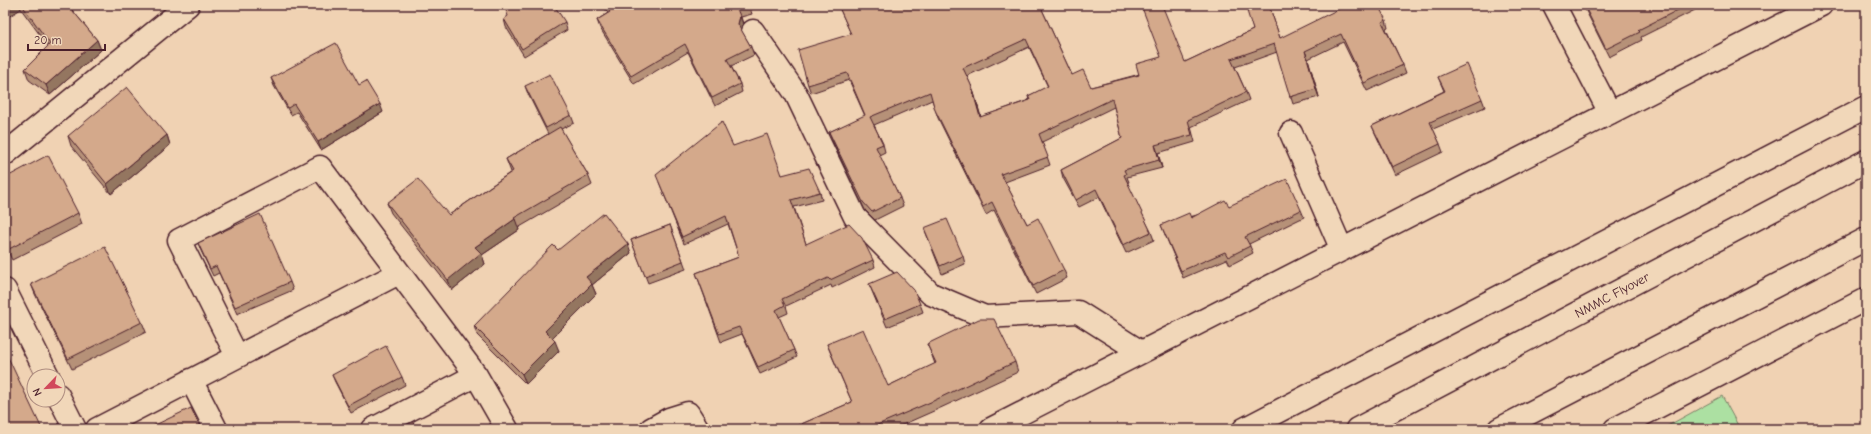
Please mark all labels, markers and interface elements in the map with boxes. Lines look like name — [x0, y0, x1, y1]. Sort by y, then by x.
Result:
scale bar — [28, 26, 105, 52]
text: 20 m — [34, 33, 62, 47]
street label: NMMC Flyover — [1572, 269, 1653, 321]
north arrow — [26, 368, 66, 408]
text: N — [30, 386, 45, 398]

